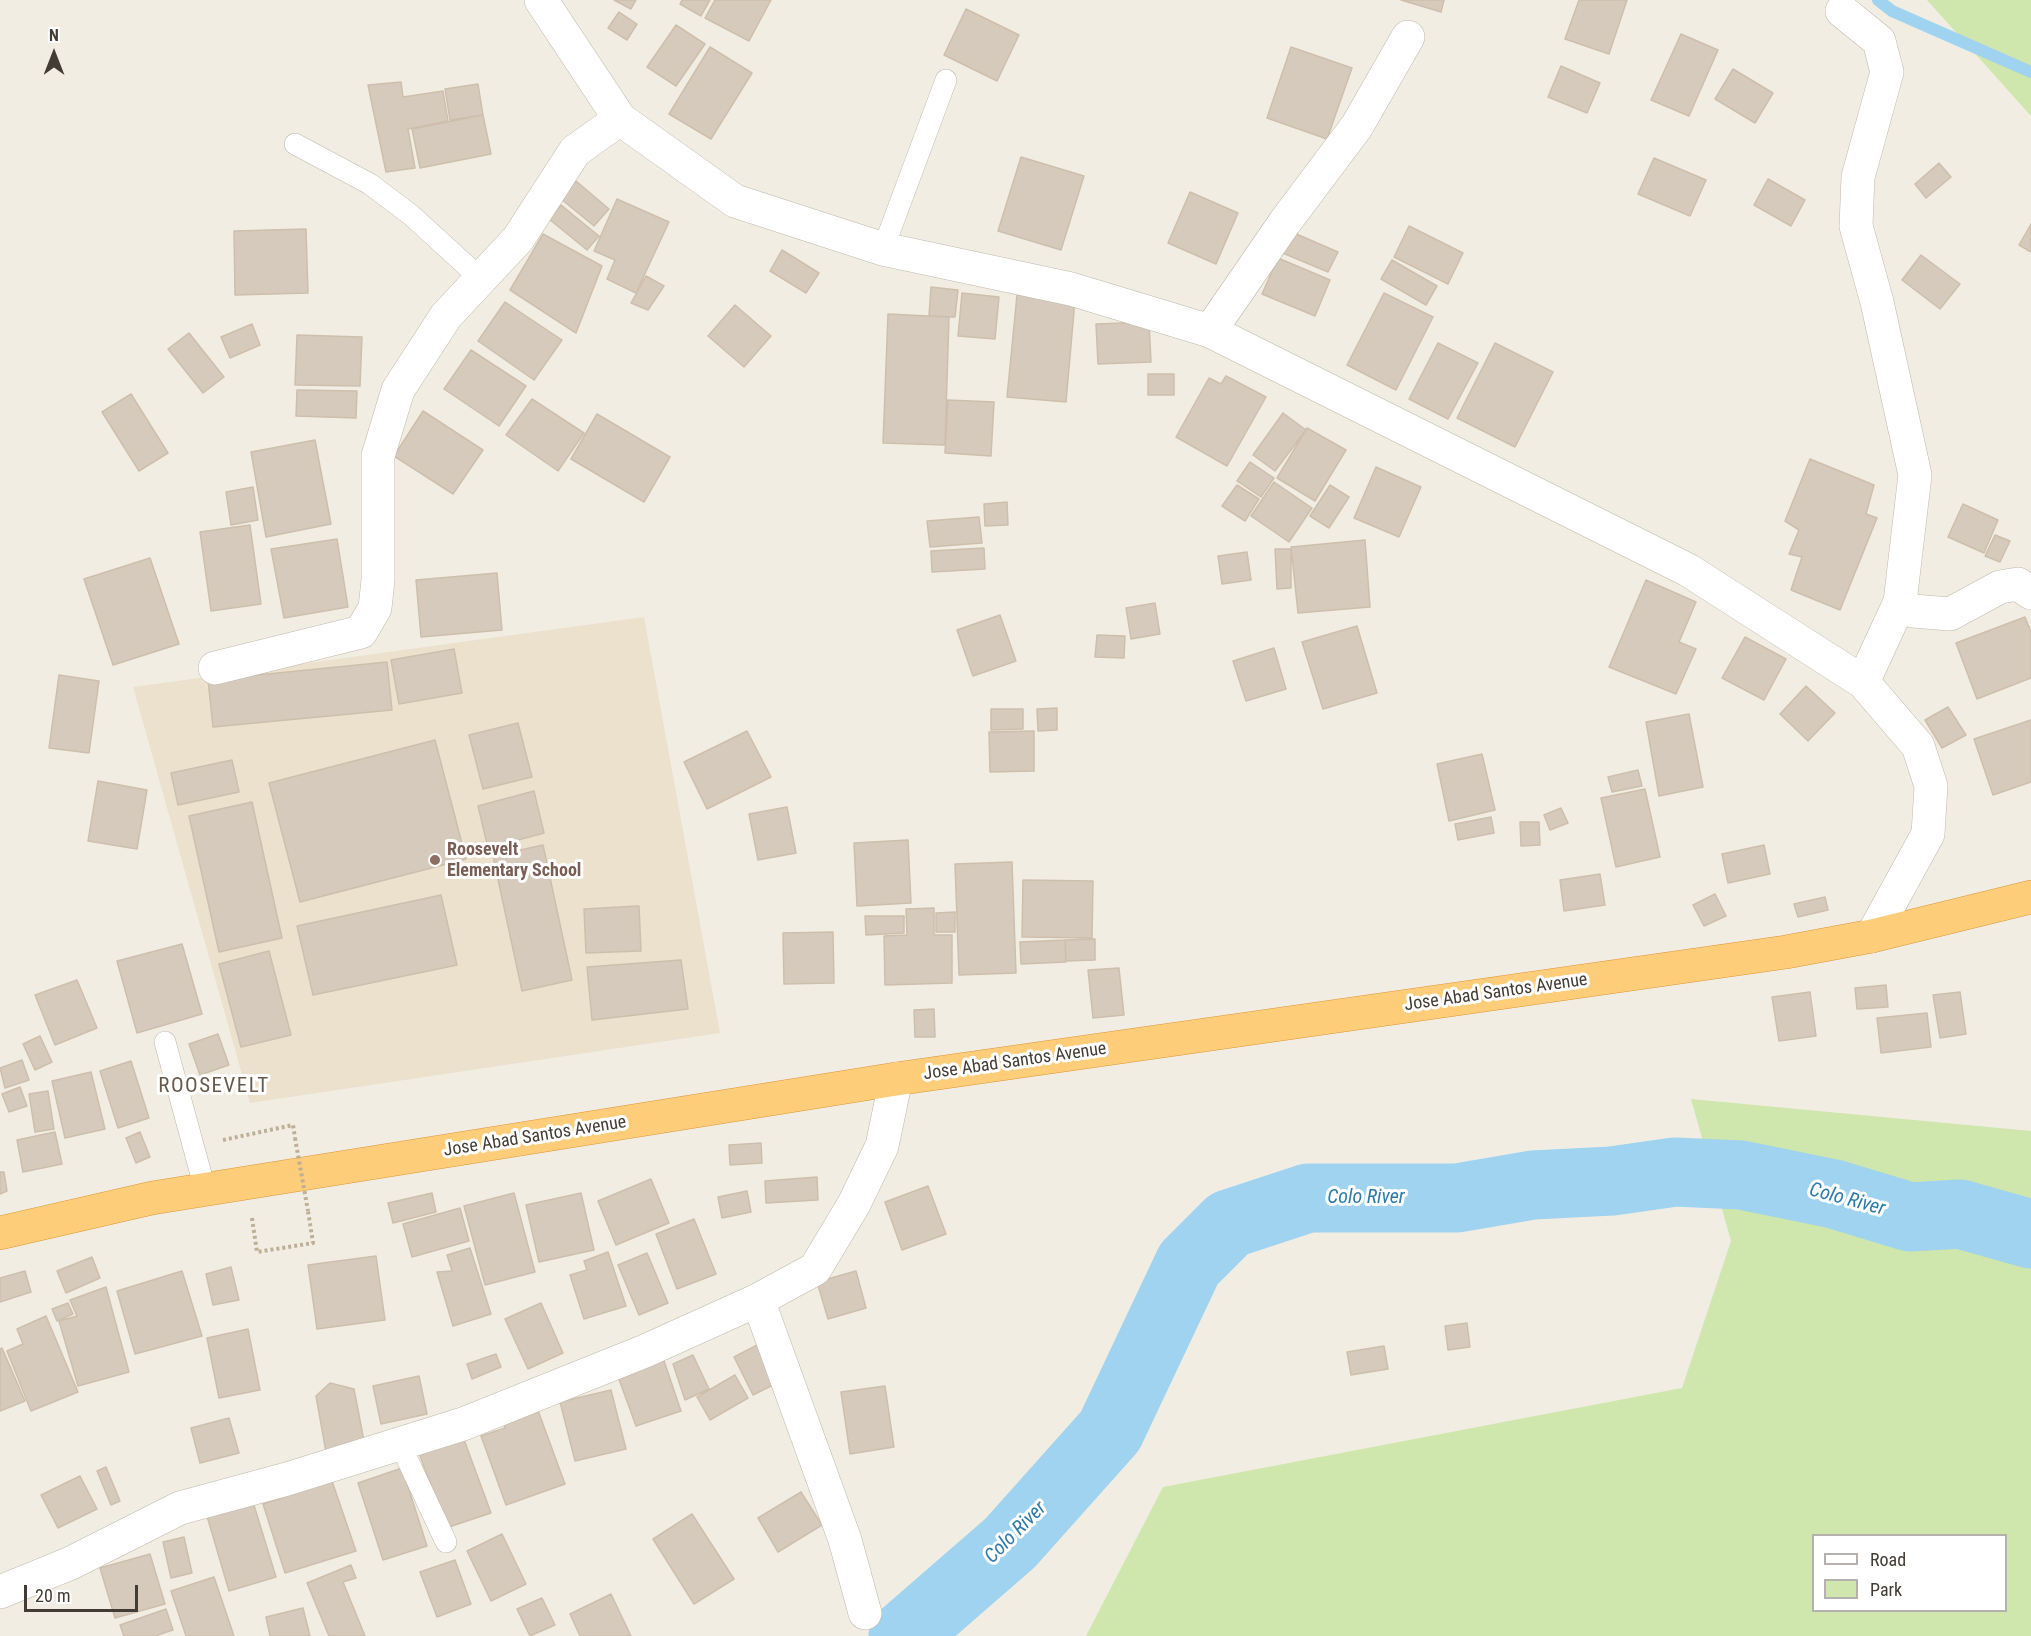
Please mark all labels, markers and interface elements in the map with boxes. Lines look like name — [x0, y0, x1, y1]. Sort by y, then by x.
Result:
north arrow — [24, 24, 84, 84]
text: N — [49, 26, 59, 45]
place label: Roosevelt Elementary School — [447, 839, 581, 882]
marker: Roosevelt Elementary School — [428, 853, 442, 867]
street label: Jose Abad Santos Avenue — [1403, 969, 1589, 1017]
street label: Jose Abad Santos Avenue — [922, 1038, 1108, 1086]
district label: ROOSEVELT — [158, 1074, 270, 1100]
street label: Jose Abad Santos Avenue — [442, 1112, 628, 1162]
water label: Colo River — [1807, 1178, 1887, 1222]
water label: Colo River — [1327, 1186, 1405, 1210]
water label: Colo River — [980, 1497, 1052, 1569]
legend — [1812, 1534, 2007, 1612]
text: Road — [1870, 1549, 1906, 1570]
scale bar — [27, 1573, 141, 1611]
text: Park — [1870, 1579, 1902, 1600]
text: 20 m — [35, 1585, 70, 1606]

